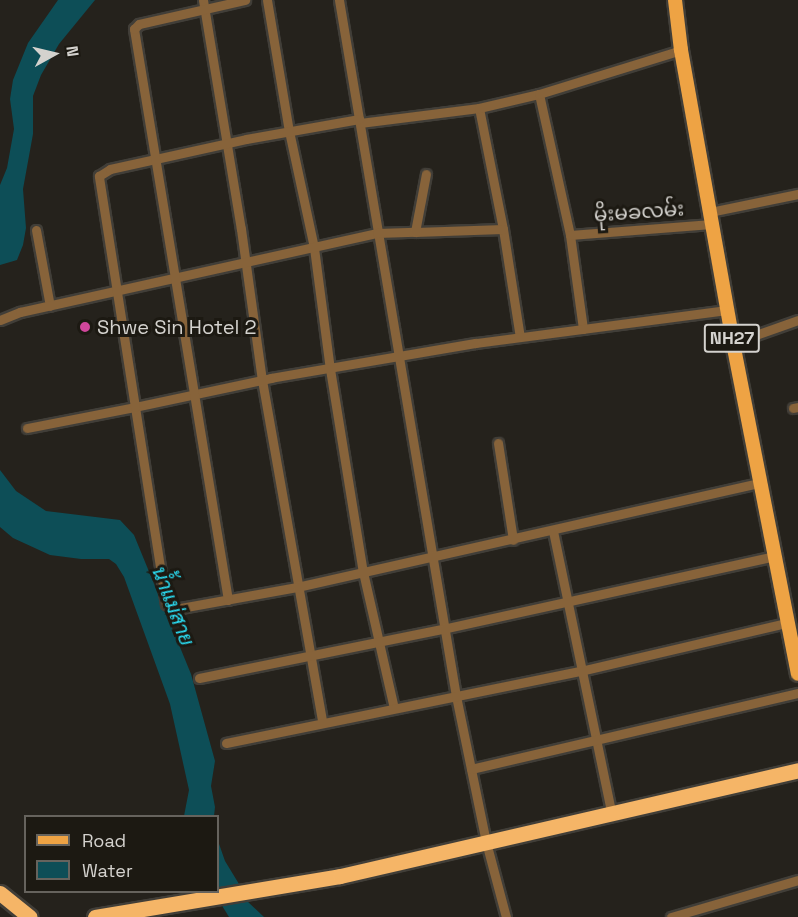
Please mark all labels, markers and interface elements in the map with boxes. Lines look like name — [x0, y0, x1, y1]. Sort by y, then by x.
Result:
north arrow — [24, 24, 84, 84]
text: N — [61, 45, 83, 58]
street label: မိုးမခလမ်း — [593, 197, 685, 227]
place label: Shwe Sin Hotel 2 — [97, 315, 257, 339]
marker: Shwe Sin Hotel 2 — [78, 320, 92, 334]
road number: NH27 — [704, 323, 760, 353]
water label: น้ำแม่สาย — [146, 563, 200, 649]
legend — [24, 815, 219, 893]
text: Road — [82, 829, 126, 852]
text: Water — [82, 859, 133, 882]

